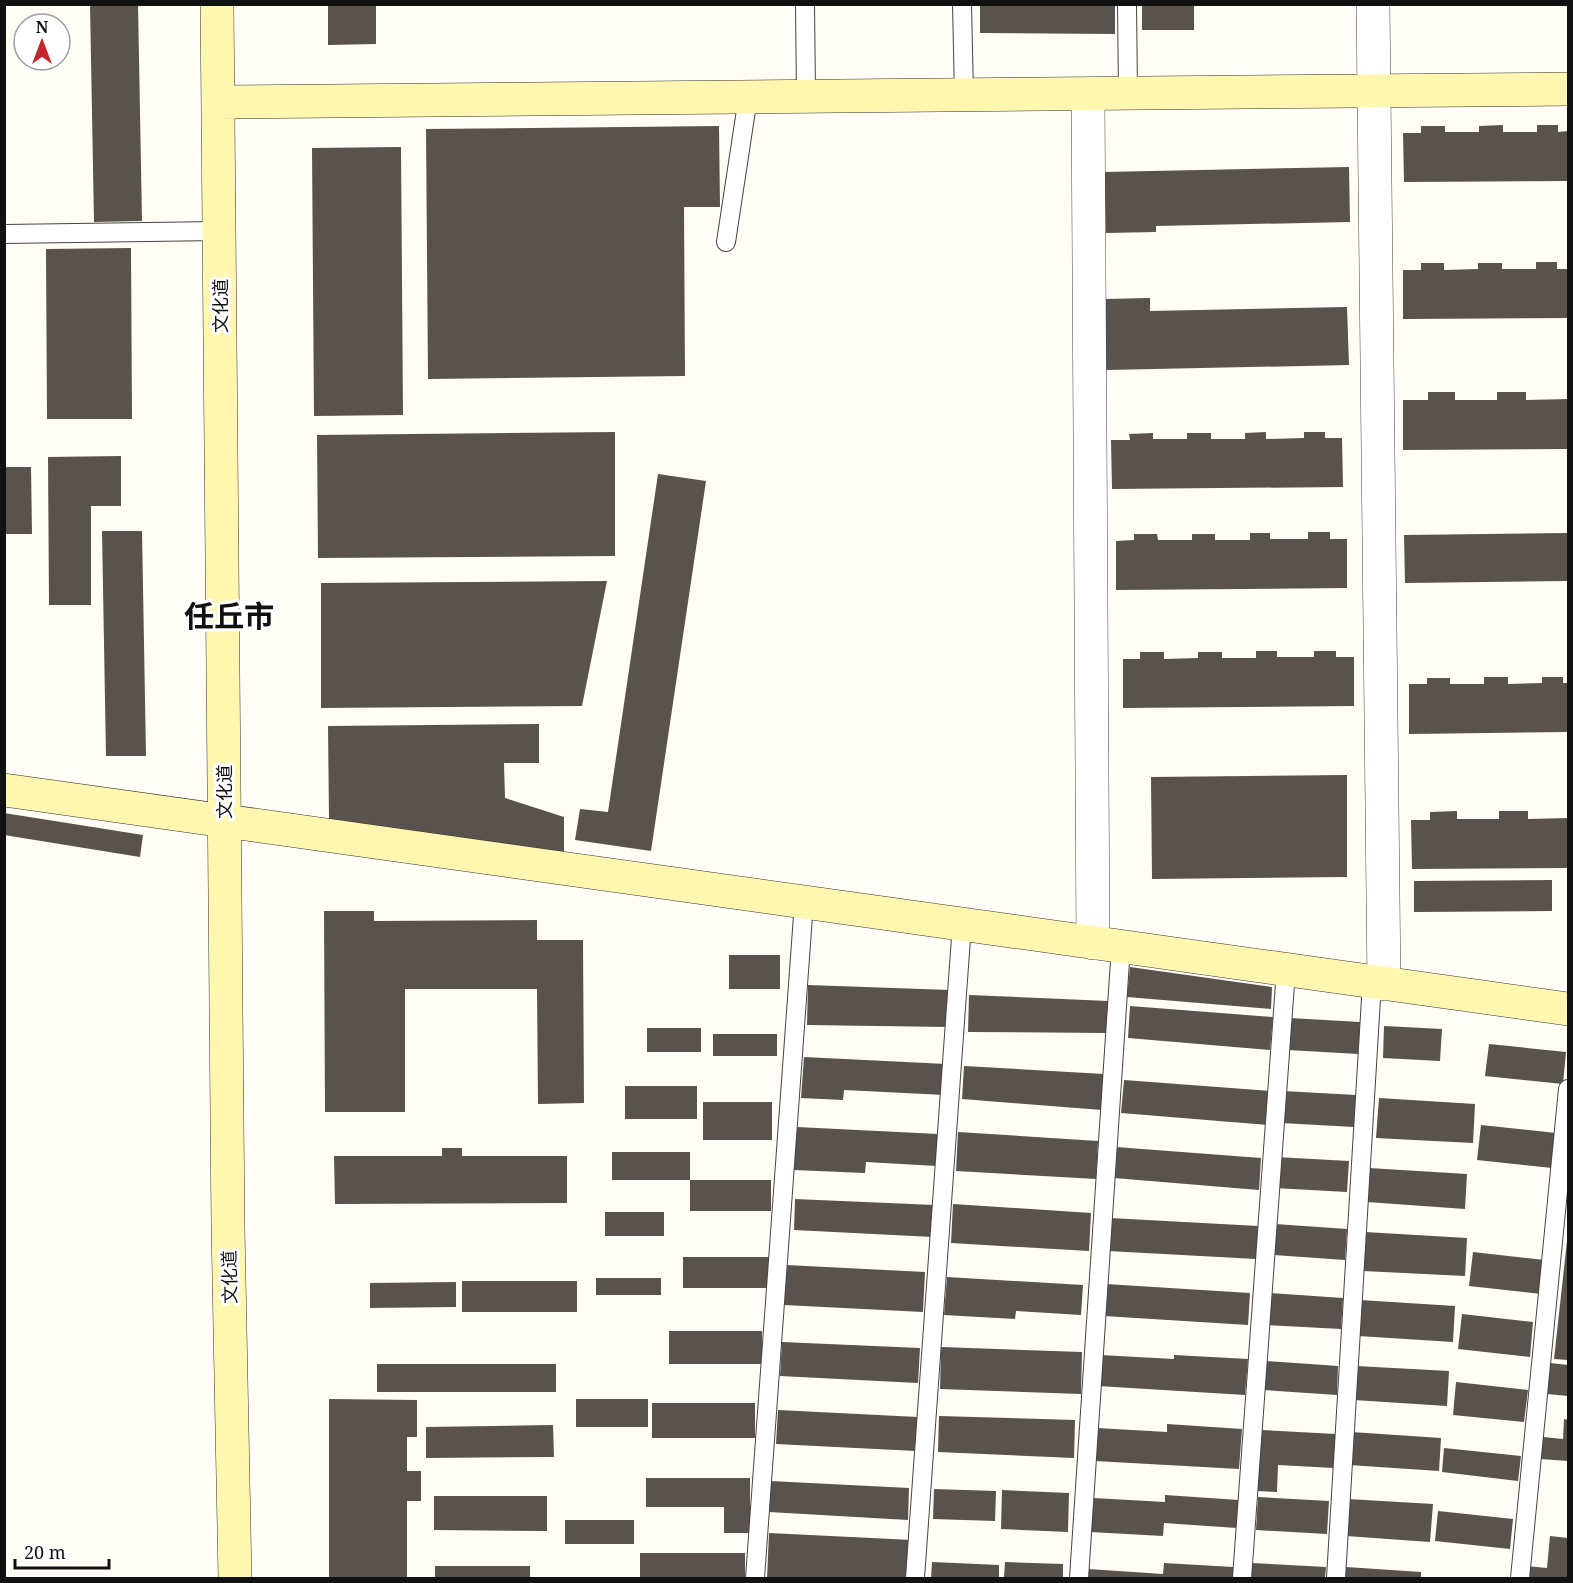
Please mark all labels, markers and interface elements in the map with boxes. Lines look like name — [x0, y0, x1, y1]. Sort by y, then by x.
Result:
north arrow — [12, 12, 72, 72]
text: N — [36, 16, 49, 38]
street label: 文化道 — [208, 279, 232, 333]
district label: 任丘市 — [184, 595, 274, 636]
street label: 文化道 — [212, 765, 236, 819]
street label: 文化道 — [217, 1250, 241, 1304]
scale bar — [15, 1532, 110, 1570]
text: 20 m — [24, 1540, 66, 1564]

